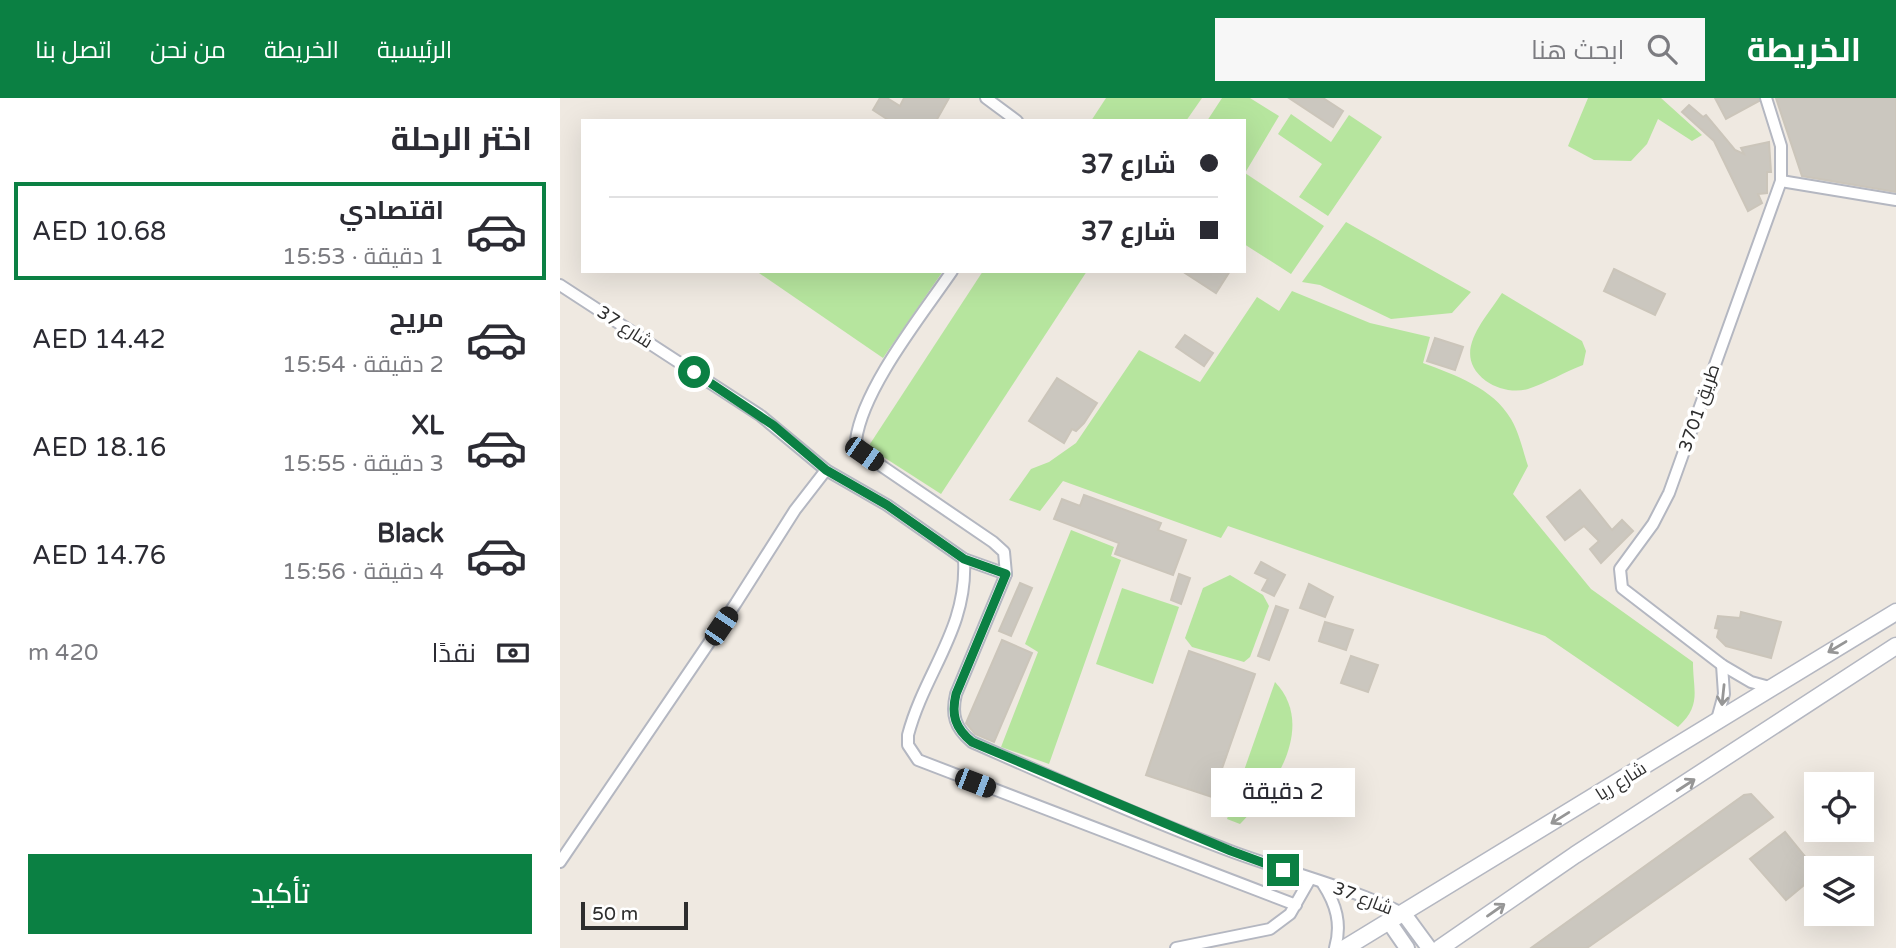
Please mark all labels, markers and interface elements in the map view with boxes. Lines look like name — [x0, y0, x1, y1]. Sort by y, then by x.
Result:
search box — [1215, 18, 1705, 81]
icon: search — [1643, 30, 1681, 68]
text: الخريطة — [1747, 31, 1861, 70]
text: ابحث هنا — [1531, 35, 1625, 66]
text: اتصل بنا — [35, 36, 112, 65]
text: من نحن — [150, 36, 226, 65]
text: الخريطة — [264, 36, 339, 65]
text: الرئيسية — [377, 36, 452, 65]
text: اختر الرحلة — [391, 121, 532, 159]
text: شارع 37 — [1081, 149, 1176, 180]
text: اقتصادي — [339, 195, 444, 226]
icon: car — [465, 200, 528, 263]
text: AED 10.68 — [32, 216, 166, 247]
text: شارع 37 — [1081, 216, 1176, 247]
text: 1 دقيقة · 15:53 — [282, 243, 444, 271]
street label: شارع 37 — [592, 301, 657, 354]
text: مريح — [389, 303, 444, 334]
icon: car — [465, 308, 528, 371]
text: AED 14.42 — [32, 324, 166, 355]
text: 2 دقيقة · 15:54 — [282, 351, 444, 379]
route start — [678, 356, 710, 388]
street label: طريق 3701 — [1674, 361, 1725, 455]
text: XL — [412, 410, 444, 441]
icon: car — [465, 416, 528, 479]
text: AED 18.16 — [32, 432, 166, 463]
car — [841, 433, 888, 475]
text: 3 دقيقة · 15:55 — [282, 450, 444, 478]
text: Black — [377, 518, 444, 549]
icon: car — [465, 524, 528, 587]
text: AED 14.76 — [32, 540, 166, 571]
text: 4 دقيقة · 15:56 — [282, 558, 444, 586]
car — [701, 603, 742, 649]
icon: cash — [494, 634, 532, 672]
text: نقدًا — [432, 638, 476, 669]
text: 420 m — [28, 639, 98, 667]
one-way arrow — [1827, 641, 1848, 654]
one-way arrow — [1716, 683, 1729, 706]
street label: شارع ريا — [1591, 757, 1651, 806]
car — [952, 766, 999, 800]
callout: 2 دقيقة — [1211, 768, 1355, 818]
map controls — [1804, 772, 1874, 926]
button: locate — [1804, 772, 1874, 842]
text: 2 دقيقة — [1242, 778, 1324, 806]
one-way arrow — [1676, 778, 1696, 792]
one-way arrow — [1551, 811, 1571, 825]
button: تأكيد — [28, 854, 532, 934]
route end — [1267, 854, 1299, 886]
button: layers — [1804, 856, 1874, 926]
street label: شارع 37 — [1330, 877, 1396, 920]
scale bar — [581, 899, 688, 931]
text: 50 m — [592, 903, 638, 925]
one-way arrow — [1486, 903, 1505, 917]

